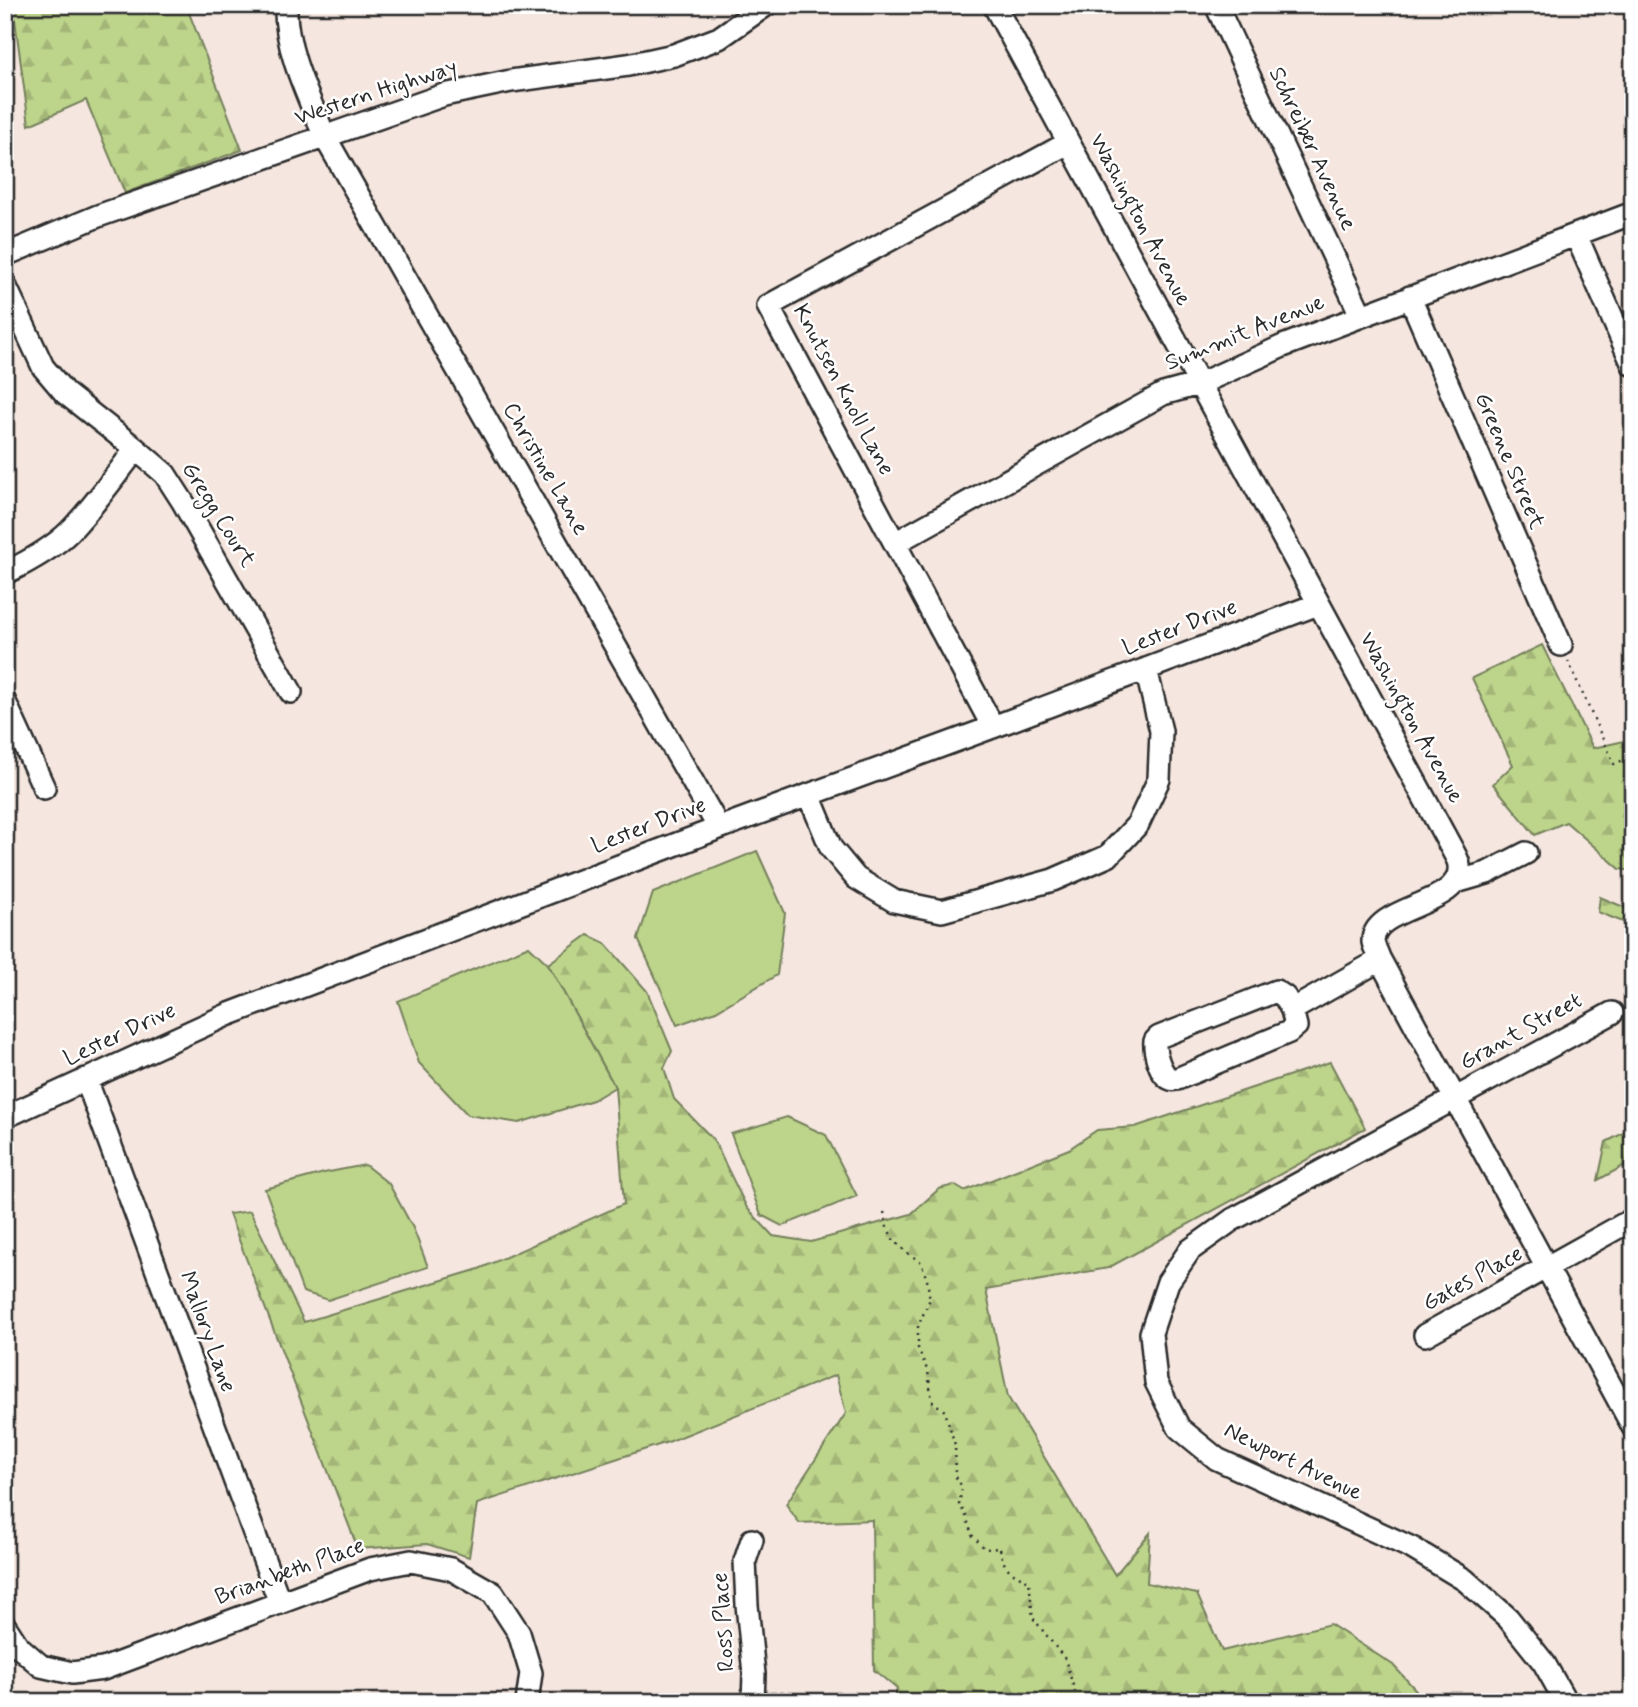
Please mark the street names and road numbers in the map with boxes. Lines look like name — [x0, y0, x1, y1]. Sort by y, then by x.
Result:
street label: Western Highway — [291, 53, 461, 133]
street label: Schreiber Avenue — [1261, 62, 1363, 236]
street label: Washington Avenue — [1080, 129, 1198, 313]
street label: Summit Avenue — [1161, 287, 1329, 379]
street label: Knutsen Knoll Lane — [785, 299, 901, 481]
street label: Greene Street — [1467, 388, 1551, 534]
street label: Christine Lane — [495, 397, 595, 541]
street label: Gregg Court — [172, 457, 262, 575]
street label: Lester Drive — [1118, 592, 1242, 664]
street label: Washington Avenue — [1350, 627, 1471, 810]
street label: Lester Drive — [587, 790, 711, 862]
street label: Grant Street — [1454, 986, 1588, 1078]
street label: Lester Drive — [59, 996, 181, 1074]
street label: Gates Place — [1418, 1239, 1528, 1319]
street label: Mallory Lane — [171, 1267, 243, 1397]
street label: Newport Avenue — [1219, 1416, 1367, 1509]
street label: Brianbeth Place — [211, 1531, 369, 1613]
street label: Ross Place — [706, 1571, 742, 1673]

